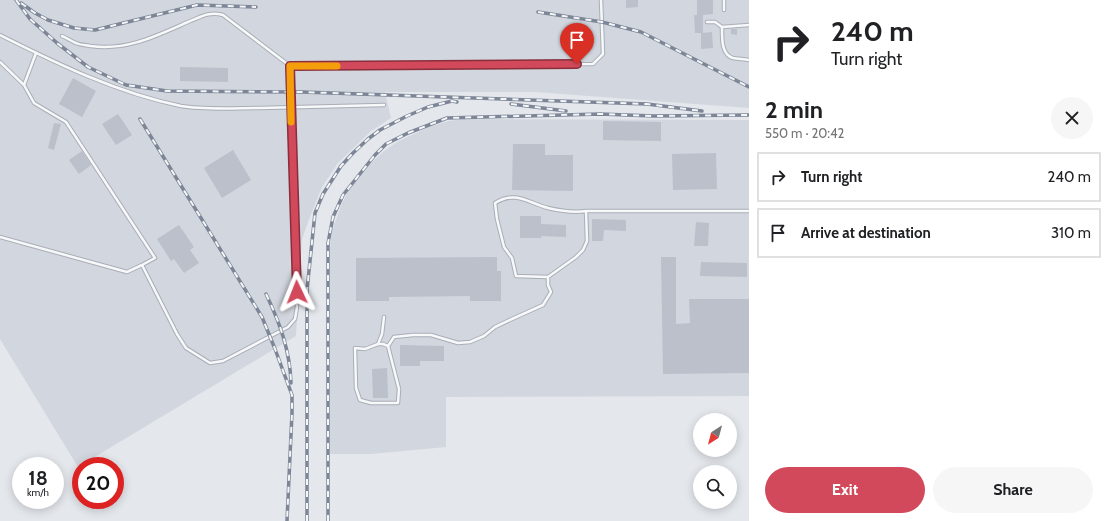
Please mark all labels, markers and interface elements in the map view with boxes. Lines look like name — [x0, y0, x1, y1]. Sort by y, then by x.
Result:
text: 240 m — [831, 14, 914, 48]
icon: right — [765, 16, 817, 68]
pin — [560, 23, 594, 64]
icon: arrive — [566, 29, 588, 51]
text: Turn right — [831, 48, 902, 70]
text: 2 min — [765, 95, 823, 124]
button: close — [1051, 97, 1093, 139]
text: 550 m · 20:42 — [765, 125, 844, 141]
icon: right — [767, 166, 789, 188]
text: Turn right — [801, 168, 862, 186]
text: 240 m — [1047, 168, 1091, 186]
icon: arrive — [767, 222, 789, 244]
text: Arrive at destination — [801, 224, 931, 242]
text: 310 m — [1051, 224, 1091, 242]
position arrow — [276, 271, 318, 313]
north arrow — [693, 413, 737, 457]
map controls — [693, 413, 737, 509]
speed limit sign: 20 — [72, 457, 124, 509]
button: search — [693, 465, 737, 509]
text: 18 — [28, 466, 48, 490]
button: Exit — [765, 467, 925, 513]
button: Share — [933, 467, 1093, 513]
text: km/h — [27, 486, 49, 499]

